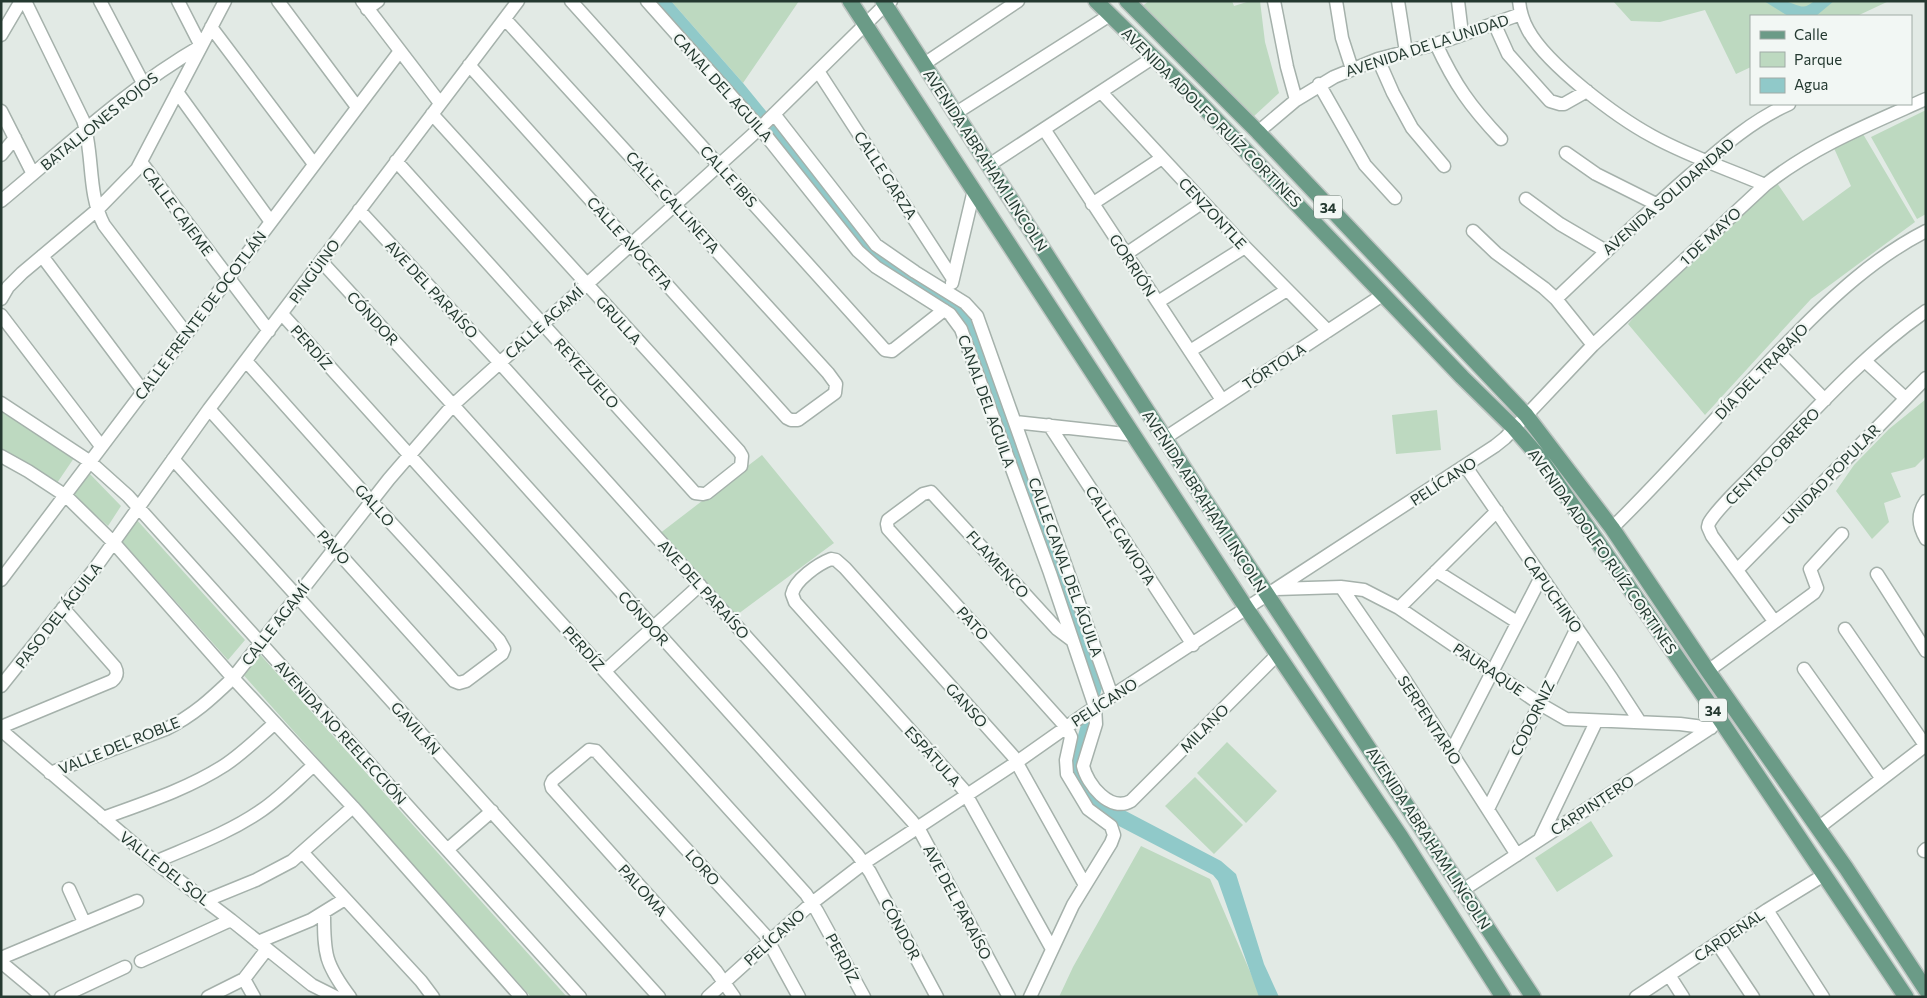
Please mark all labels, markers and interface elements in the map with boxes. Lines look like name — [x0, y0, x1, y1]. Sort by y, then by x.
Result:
street label: AVENIDA DE LA UNIDAD — [1343, 10, 1511, 80]
legend — [1750, 15, 1912, 105]
street label: AVENIDA ADOLFO RUÍZ CORTINES — [1118, 23, 1306, 211]
text: Calle — [1794, 25, 1828, 43]
street label: CANAL DEL AGUILA — [669, 29, 777, 145]
text: Parque — [1794, 50, 1842, 68]
street label: AVENIDA ABRAHAM LINCOLN — [920, 66, 1052, 254]
street label: BATALLONES ROJOS — [37, 68, 161, 174]
text: Agua — [1794, 75, 1828, 93]
street label: CALLE GARZA — [851, 128, 921, 222]
street label: AVENIDA SOLIDARIDAD — [1598, 134, 1738, 258]
street label: CALLE IBIS — [697, 142, 761, 211]
street label: CALLE GALLINETA — [622, 147, 724, 257]
street label: CALLE CAJEME — [139, 163, 217, 259]
street label: CENZONTLE — [1175, 174, 1251, 252]
street label: CALLE AVOCETA — [584, 193, 676, 293]
road number: 34 — [1314, 196, 1342, 218]
street label: 1 DE MAYO — [1676, 203, 1744, 269]
street label: CALLE FRENTE DE OCOTLÁN — [130, 226, 269, 403]
street label: GORRIÓN — [1106, 230, 1161, 300]
street label: PINGÜINO — [285, 236, 343, 306]
street label: AVE DEL PARAÍSO — [382, 236, 483, 342]
street label: CALLE AGAMÍ — [500, 281, 588, 362]
street label: CÓNDOR — [344, 287, 403, 349]
street label: GRULLA — [592, 292, 646, 348]
street label: DÍA DEL TRABAJO — [1710, 319, 1811, 423]
street label: PERDÍZ — [287, 320, 337, 373]
street label: CANAL DEL AGUILA — [955, 332, 1019, 470]
street label: REYEZUELO — [551, 334, 623, 412]
street label: TÓRTOLA — [1239, 338, 1309, 393]
street label: CENTRO OBRERO — [1721, 404, 1823, 508]
street label: AVENIDA ABRAHAM LINCOLN — [1139, 407, 1271, 595]
street label: UNIDAD POPULAR — [1779, 420, 1883, 528]
street label: AVENIDA ADOLFO RUÍZ CORTINES — [1525, 444, 1682, 657]
street label: PELÍCANO — [1406, 452, 1479, 509]
street label: CALLE CANAL DEL ÁGUILA — [1025, 474, 1108, 659]
street label: GALLO — [351, 480, 399, 530]
street label: CALLE GAVIOTA — [1082, 482, 1160, 588]
street label: PAVO — [314, 526, 354, 568]
street label: FLAMENCO — [963, 527, 1033, 601]
street label: AVE DEL PARAÍSO — [655, 535, 754, 642]
street label: CAPUCHINO — [1520, 552, 1586, 636]
street label: PASO DEL ÁGUILA — [10, 558, 105, 671]
street label: CALLE AGAMÍ — [237, 578, 313, 669]
street label: CÓNDOR — [615, 586, 674, 649]
street label: PATO — [953, 602, 993, 644]
street label: PERDÍZ — [559, 621, 609, 674]
street label: PAURAQUE — [1450, 639, 1528, 699]
street label: AVENIDA NO REELECCIÓN — [271, 655, 411, 808]
street label: SERPENTARIO — [1395, 672, 1465, 768]
street label: PELÍCANO — [1067, 673, 1140, 730]
street label: CODORNIZ — [1506, 677, 1558, 759]
street label: GANSO — [942, 679, 992, 731]
street label: GAVILÁN — [388, 697, 445, 758]
road number: 34 — [1699, 698, 1727, 722]
street label: MILANO — [1176, 700, 1232, 756]
street label: VALLE DEL ROBLE — [56, 712, 182, 778]
street label: ESPÁTULA — [901, 721, 965, 790]
street label: AVENIDA ABRAHAM LINCOLN — [1363, 744, 1495, 932]
street label: CARPINTERO — [1547, 771, 1637, 839]
street label: VALLE DEL SOL — [116, 827, 214, 909]
street label: AVE DEL PARAÍSO — [920, 841, 997, 962]
street label: LORO — [682, 845, 724, 889]
street label: PALOMA — [615, 860, 671, 920]
street label: CÓNDOR — [877, 895, 926, 963]
street label: PELÍCANO — [739, 904, 808, 969]
street label: CARDENAL — [1690, 905, 1768, 965]
street label: PERDÍZ — [822, 930, 864, 986]

